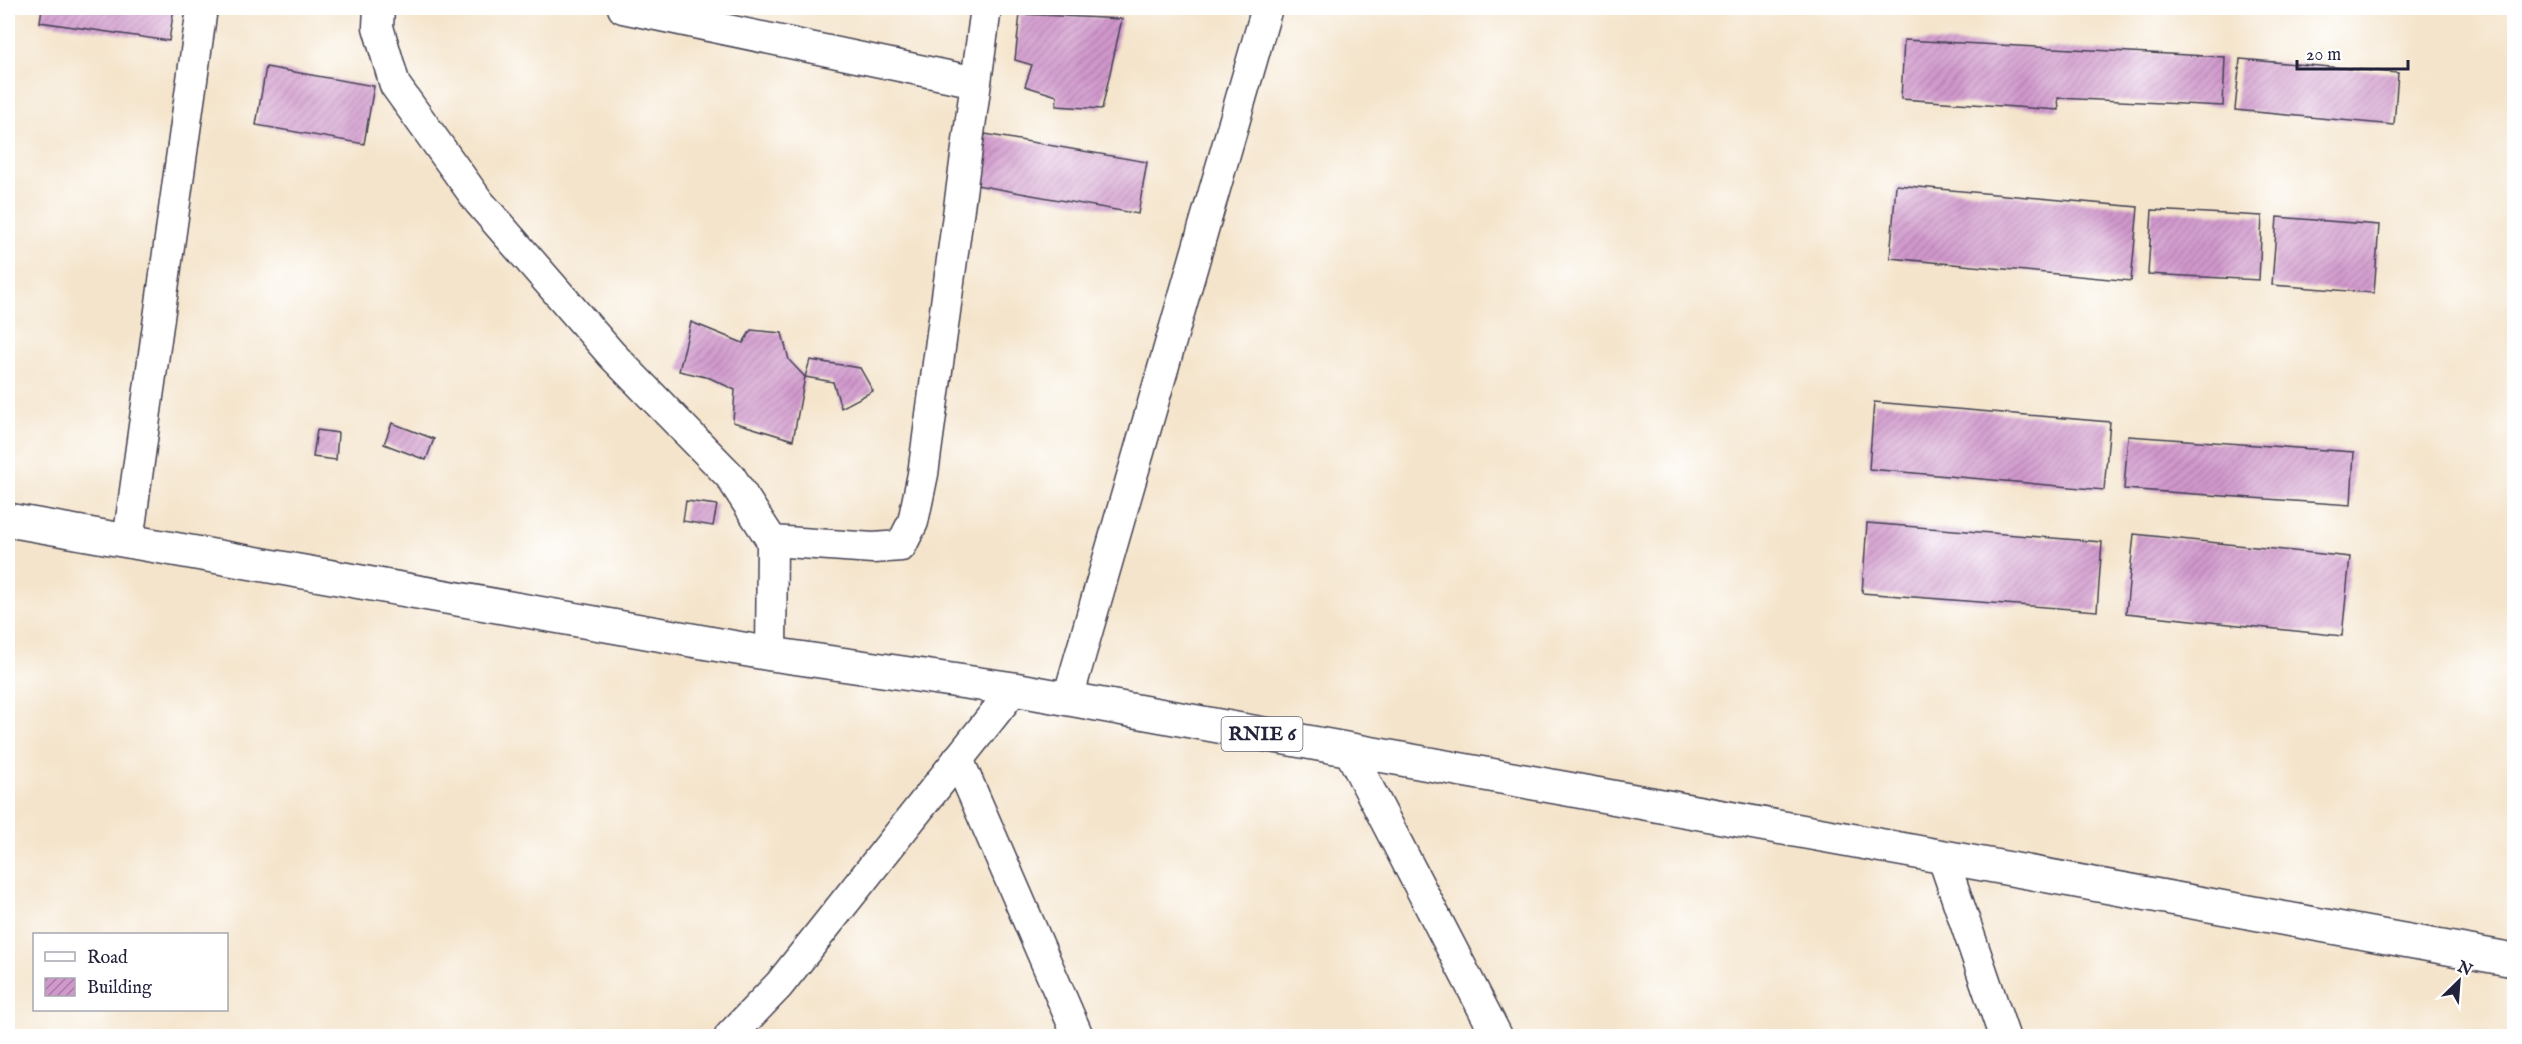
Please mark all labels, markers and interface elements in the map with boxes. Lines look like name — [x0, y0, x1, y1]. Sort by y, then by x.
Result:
scale bar — [2297, 33, 2408, 71]
text: 20 m — [2306, 44, 2341, 67]
road number: RNIE 6 — [1222, 717, 1302, 751]
legend — [33, 933, 228, 1011]
text: Road — [87, 947, 128, 970]
north arrow — [2429, 951, 2489, 1011]
text: N — [2453, 957, 2475, 981]
text: Building — [87, 977, 152, 1000]

